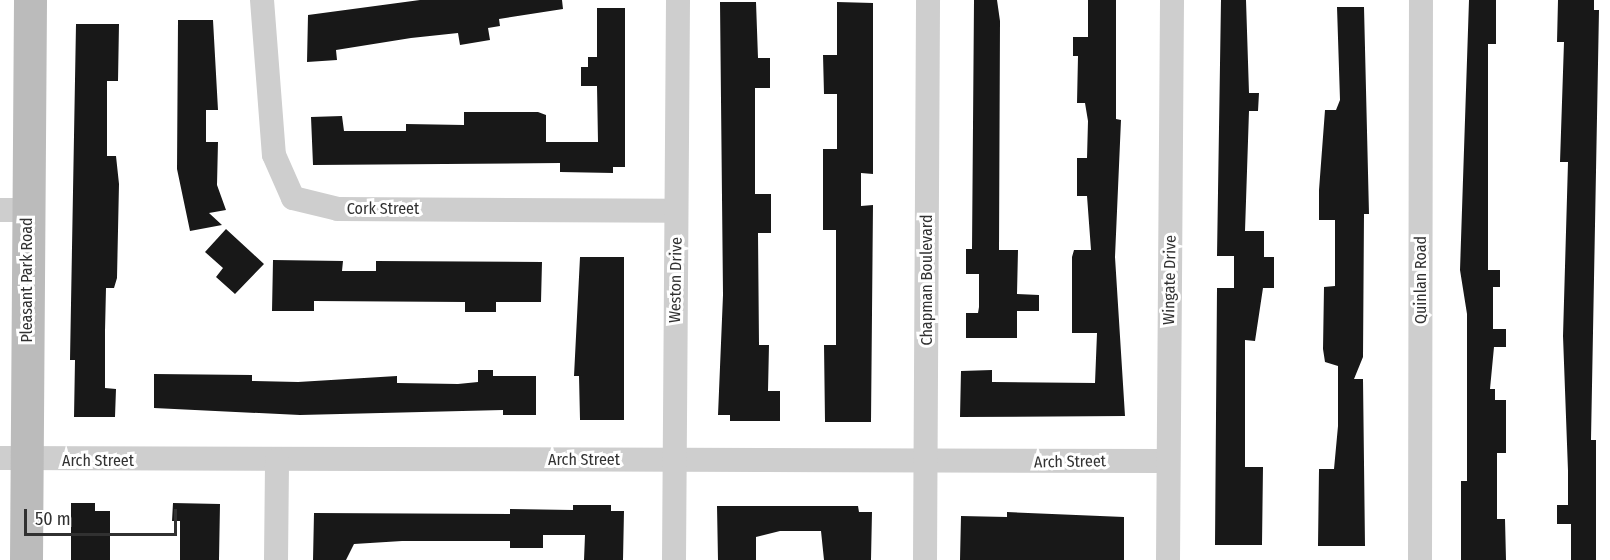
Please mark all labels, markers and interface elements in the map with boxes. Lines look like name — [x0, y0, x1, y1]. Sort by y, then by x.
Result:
street label: Cork Street — [347, 199, 419, 219]
street label: Chapman Boulevard — [917, 214, 937, 346]
street label: Pleasant Park Road — [17, 217, 37, 343]
street label: Wingate Drive — [1160, 235, 1180, 325]
street label: Quinlan Road — [1411, 236, 1431, 324]
street label: Weston Drive — [666, 237, 686, 323]
street label: Arch Street — [548, 450, 620, 470]
street label: Arch Street — [62, 451, 134, 471]
street label: Arch Street — [1034, 452, 1106, 472]
scale bar — [27, 497, 180, 535]
text: 50 m — [35, 508, 71, 530]

